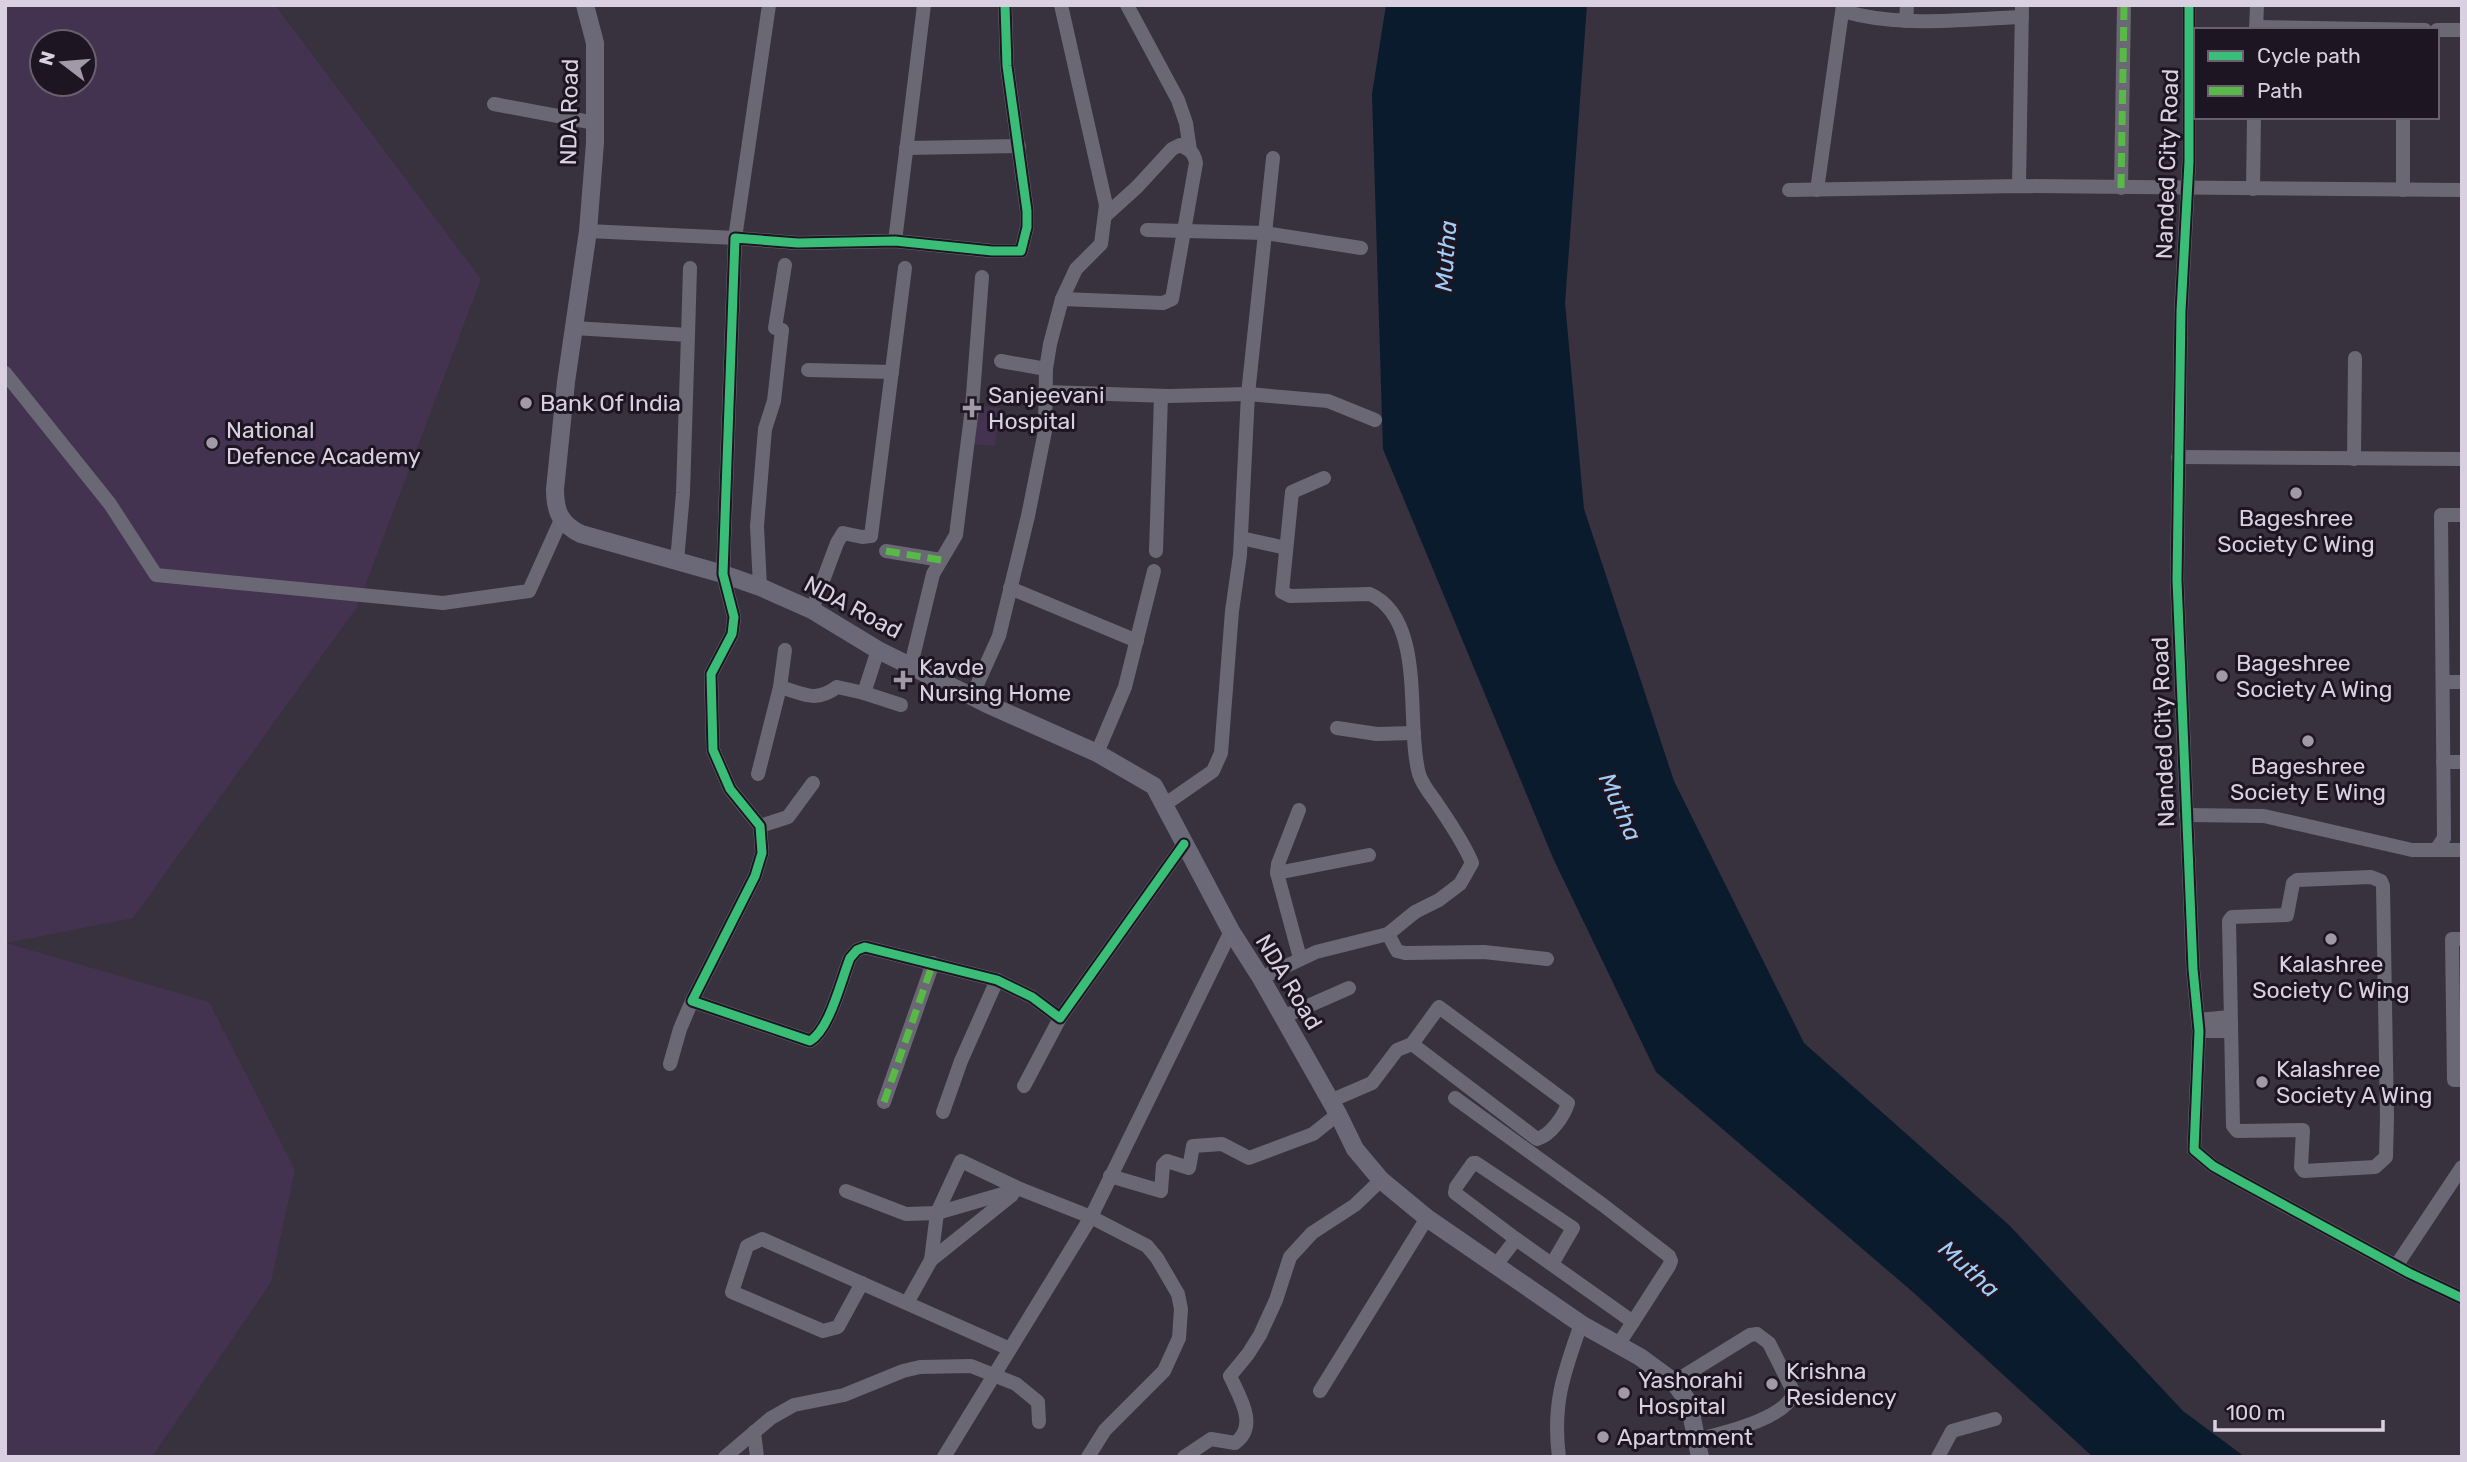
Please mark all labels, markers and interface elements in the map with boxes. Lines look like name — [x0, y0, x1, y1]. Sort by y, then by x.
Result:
north arrow — [28, 28, 98, 98]
legend — [2194, 28, 2439, 119]
text: Cycle path — [2257, 43, 2361, 68]
text: N — [34, 49, 60, 68]
street label: NDA Road — [554, 59, 584, 165]
street label: Nanded City Road — [2150, 68, 2184, 260]
text: Path — [2257, 78, 2303, 103]
water label: Mutha — [1430, 219, 1462, 293]
place label: Sanjeevani Hospital — [988, 381, 1105, 435]
place label: Bank Of India — [540, 389, 681, 417]
marker: Bank Of India — [518, 395, 534, 411]
marker: Sanjeevani Hospital — [962, 398, 982, 418]
place label: National Defence Academy — [226, 416, 421, 470]
marker: National Defence Academy — [204, 435, 220, 451]
marker: Bageshree Society C Wing — [2288, 485, 2304, 501]
place label: Bageshree Society C Wing — [2217, 504, 2375, 558]
street label: NDA Road — [799, 570, 907, 644]
street label: Nanded City Road — [2146, 636, 2180, 828]
place label: Bageshree Society A Wing — [2236, 649, 2392, 703]
place label: Kavde Nursing Home — [919, 653, 1071, 707]
marker: Bageshree Society A Wing — [2214, 668, 2230, 684]
marker: Kavde Nursing Home — [893, 670, 913, 690]
marker: Bageshree Society E Wing — [2300, 733, 2316, 749]
place label: Bageshree Society E Wing — [2230, 752, 2386, 806]
water label: Mutha — [1593, 769, 1647, 845]
street label: NDA Road — [1250, 929, 1328, 1035]
marker: Kalashree Society C Wing — [2323, 931, 2339, 947]
place label: Kalashree Society C Wing — [2252, 950, 2410, 1004]
place label: Kalashree Society A Wing — [2276, 1055, 2432, 1109]
marker: Kalashree Society A Wing — [2254, 1074, 2270, 1090]
water label: Mutha — [1933, 1235, 2005, 1303]
place label: Krishna Residency — [1786, 1357, 1897, 1411]
place label: Yashorahi Hospital — [1638, 1366, 1743, 1420]
marker: Krishna Residency — [1764, 1376, 1780, 1392]
marker: Yashorahi Hospital — [1616, 1385, 1632, 1401]
scale bar — [2215, 1388, 2383, 1432]
text: 100 m — [2226, 1400, 2285, 1425]
place label: Apartmment — [1617, 1423, 1753, 1451]
marker: Apartmment — [1595, 1429, 1611, 1445]

